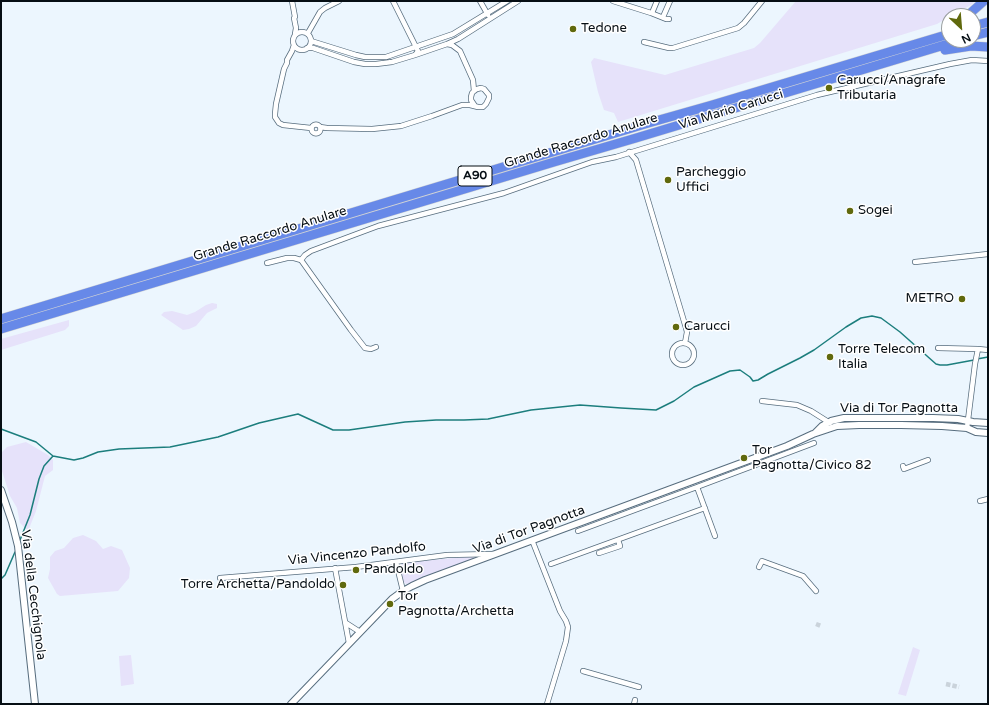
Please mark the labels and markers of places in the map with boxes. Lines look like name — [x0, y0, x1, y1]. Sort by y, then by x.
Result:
place label: Tedone — [581, 21, 627, 37]
marker: Tedone — [568, 24, 578, 34]
place label: Carucci/Anagrafe Tributaria — [837, 73, 946, 104]
marker: Carucci/Anagrafe Tributaria — [824, 83, 834, 93]
place label: Parcheggio Uffici — [676, 165, 746, 196]
marker: Parcheggio Uffici — [663, 175, 673, 185]
place label: Sogei — [858, 203, 893, 219]
marker: Sogei — [845, 206, 855, 216]
place label: METRO — [905, 291, 954, 307]
marker: METRO — [957, 294, 967, 304]
place label: Carucci — [684, 319, 730, 335]
marker: Carucci — [671, 322, 681, 332]
place label: Torre Telecom Italia — [838, 342, 925, 373]
marker: Torre Telecom Italia — [825, 352, 835, 362]
place label: Tor Pagnotta/Civico 82 — [752, 443, 872, 474]
marker: Tor Pagnotta/Civico 82 — [739, 453, 749, 463]
place label: Pandoldo — [364, 562, 423, 578]
marker: Pandoldo — [351, 565, 361, 575]
place label: Torre Archetta/Pandoldo — [181, 577, 335, 593]
marker: Torre Archetta/Pandoldo — [338, 580, 348, 590]
place label: Tor Pagnotta/Archetta — [398, 589, 514, 620]
marker: Tor Pagnotta/Archetta — [385, 599, 395, 609]

